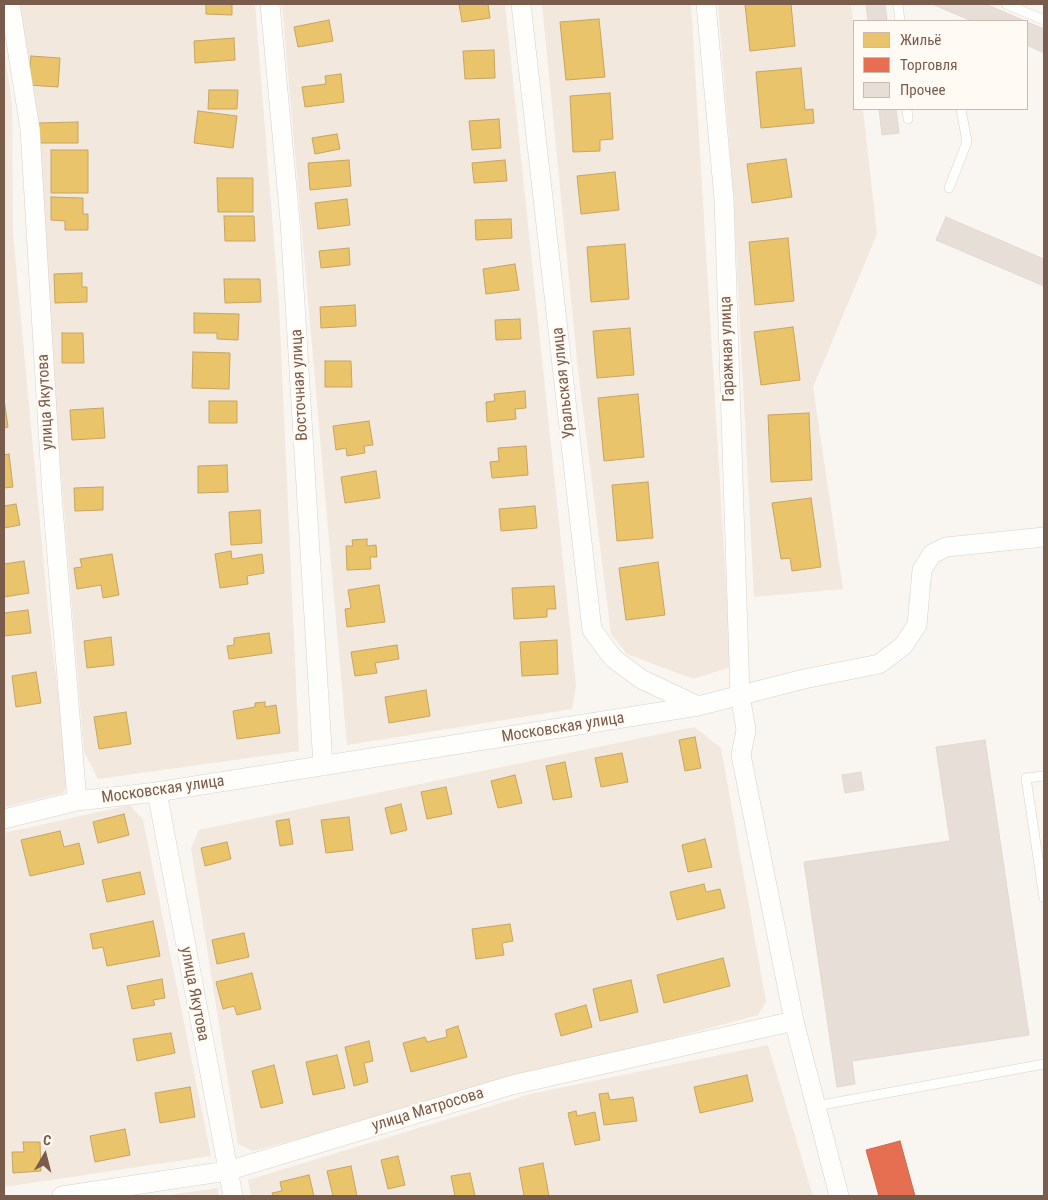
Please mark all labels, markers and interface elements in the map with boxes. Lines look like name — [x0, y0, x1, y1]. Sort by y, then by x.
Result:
legend — [853, 20, 1028, 110]
text: Жильё — [900, 31, 941, 49]
text: Торговля — [900, 56, 957, 74]
text: Прочее — [900, 81, 946, 99]
street label: Гаражная улица — [717, 296, 739, 402]
street label: Уральская улица — [549, 326, 579, 440]
street label: Восточная улица — [287, 328, 313, 442]
street label: улица Якутова — [34, 354, 58, 450]
street label: Московская улица — [500, 709, 626, 747]
street label: Московская улица — [100, 772, 226, 808]
street label: улица Якутова — [175, 945, 213, 1043]
street label: улица Матросова — [370, 1084, 486, 1136]
north arrow — [20, 1130, 70, 1180]
text: С — [42, 1132, 52, 1149]

